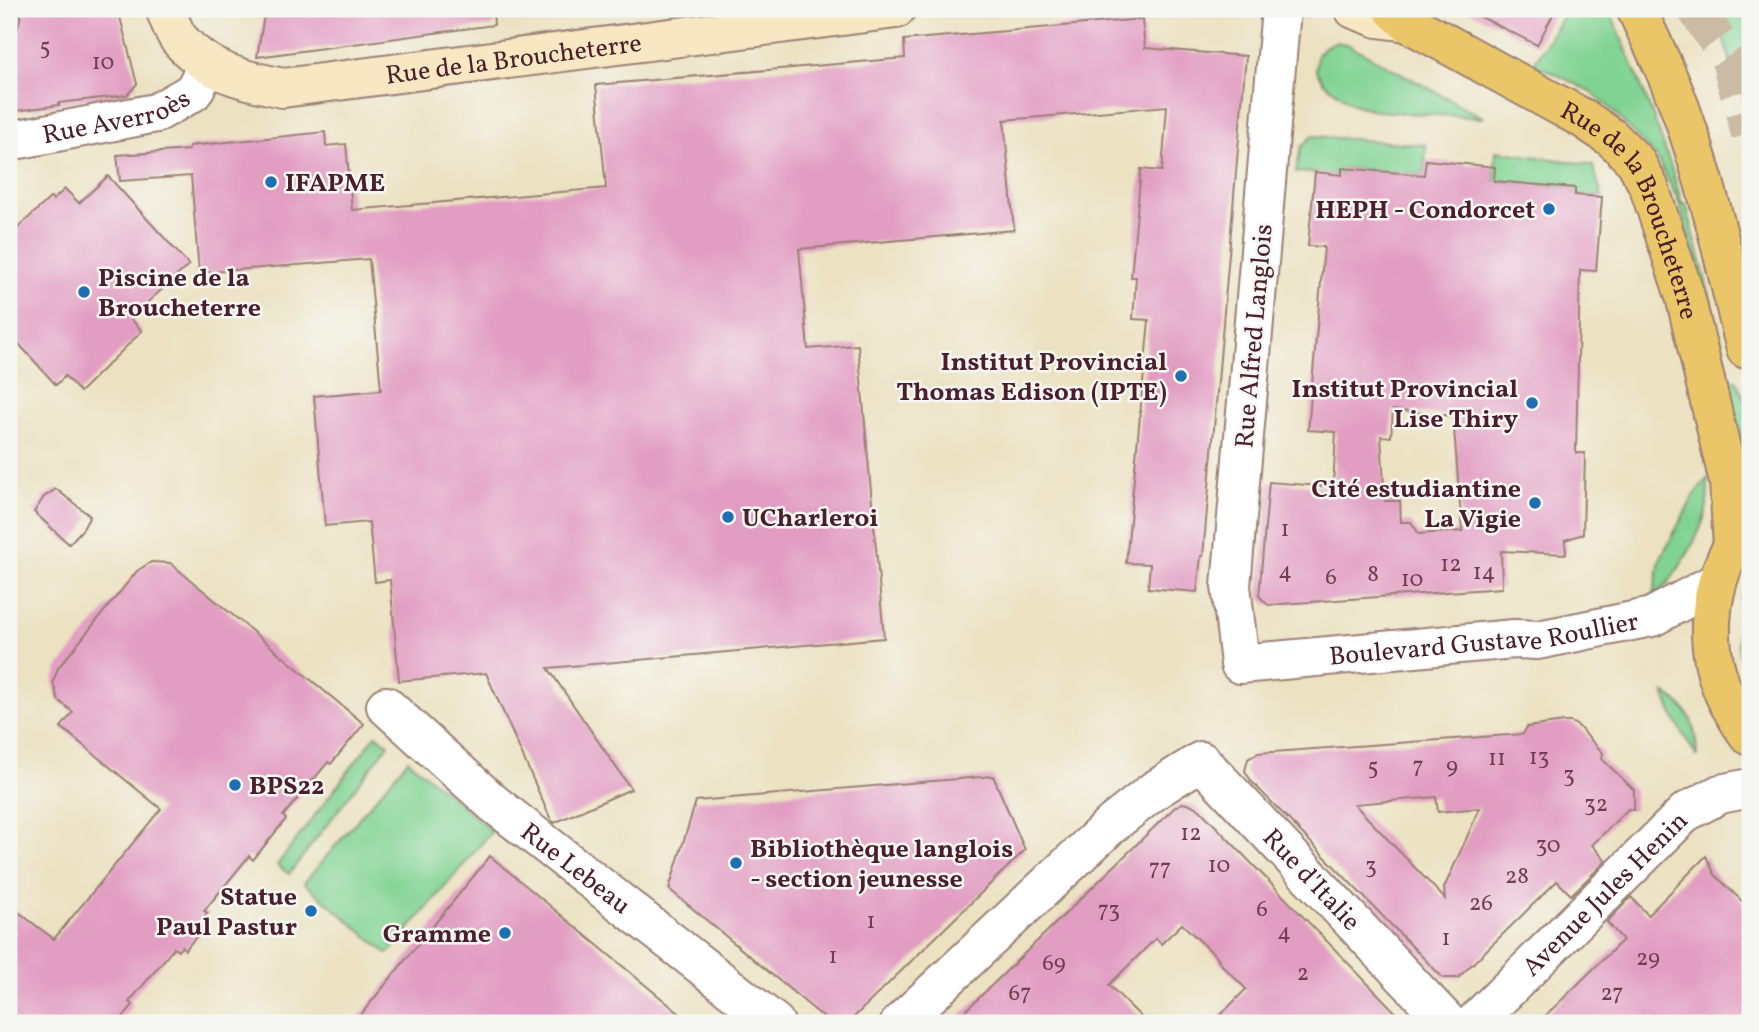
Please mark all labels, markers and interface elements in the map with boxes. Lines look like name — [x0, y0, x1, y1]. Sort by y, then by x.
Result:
street label: Rue de la Broucheterre — [383, 26, 644, 95]
house number: 5 — [39, 32, 51, 64]
house number: 10 — [92, 47, 114, 79]
street label: Rue Averroès — [40, 81, 197, 154]
street label: Rue de la Broucheterre — [1553, 93, 1706, 323]
place label: IFAPME — [285, 166, 385, 202]
marker: IFAPME — [263, 174, 279, 190]
place label: HEPH - Condorcet — [1315, 193, 1535, 229]
marker: HEPH - Condorcet — [1541, 201, 1557, 217]
street label: Rue Alfred Langlois — [1227, 223, 1283, 450]
place label: Piscine de la Broucheterre — [98, 261, 261, 327]
marker: Piscine de la Broucheterre — [76, 284, 92, 300]
place label: Institut Provincial Thomas Edison (IPTE) — [896, 345, 1167, 411]
marker: Institut Provincial Thomas Edison (IPTE) — [1173, 368, 1189, 384]
place label: Institut Provincial Lise Thiry — [1291, 372, 1518, 438]
marker: Institut Provincial Lise Thiry — [1524, 395, 1540, 411]
place label: Cité estudiantine La Vigie — [1311, 472, 1521, 538]
marker: Cité estudiantine La Vigie — [1527, 495, 1543, 511]
place label: UCharleroi — [742, 501, 878, 537]
marker: UCharleroi — [720, 509, 736, 525]
house number: 1 — [1281, 514, 1289, 546]
house number: 12 — [1440, 549, 1462, 581]
house number: 4 — [1278, 556, 1292, 588]
house number: 14 — [1473, 557, 1495, 589]
house number: 8 — [1367, 559, 1379, 591]
house number: 6 — [1325, 562, 1337, 594]
house number: 10 — [1401, 564, 1423, 596]
street label: Boulevard Gustave Roullier — [1328, 604, 1642, 676]
house number: 13 — [1529, 742, 1549, 774]
house number: 11 — [1488, 743, 1506, 775]
house number: 7 — [1412, 751, 1424, 783]
house number: 9 — [1446, 751, 1458, 783]
house number: 5 — [1367, 752, 1379, 784]
house number: 3 — [1563, 760, 1575, 792]
place label: BPS22 — [249, 769, 325, 805]
marker: BPS22 — [227, 777, 243, 793]
house number: 32 — [1584, 789, 1608, 821]
street label: Avenue Jules Henin — [1515, 804, 1697, 985]
street label: Rue Lebeau — [512, 815, 638, 924]
house number: 12 — [1180, 818, 1202, 850]
street label: Rue d'Italie — [1253, 821, 1368, 939]
house number: 30 — [1535, 830, 1561, 862]
place label: Bibliothèque langlois - section jeunesse — [750, 832, 1013, 898]
house number: 10 — [1208, 850, 1230, 882]
house number: 3 — [1365, 851, 1377, 883]
house number: 77 — [1149, 853, 1171, 885]
marker: Bibliothèque langlois - section jeunesse — [728, 855, 744, 871]
house number: 28 — [1505, 861, 1529, 893]
place label: Statue Paul Pastur — [156, 880, 297, 946]
house number: 26 — [1469, 888, 1493, 920]
house number: 6 — [1256, 894, 1268, 926]
house number: 73 — [1098, 895, 1120, 927]
marker: Statue Paul Pastur — [303, 903, 319, 919]
house number: 1 — [867, 906, 875, 938]
place label: Gramme — [383, 917, 491, 953]
house number: 4 — [1277, 917, 1291, 949]
house number: 1 — [1442, 923, 1450, 955]
marker: Gramme — [497, 925, 513, 941]
house number: 1 — [829, 941, 837, 973]
house number: 29 — [1636, 943, 1660, 975]
house number: 69 — [1042, 948, 1066, 980]
house number: 2 — [1297, 958, 1309, 990]
house number: 67 — [1009, 978, 1031, 1010]
house number: 27 — [1601, 978, 1623, 1010]

